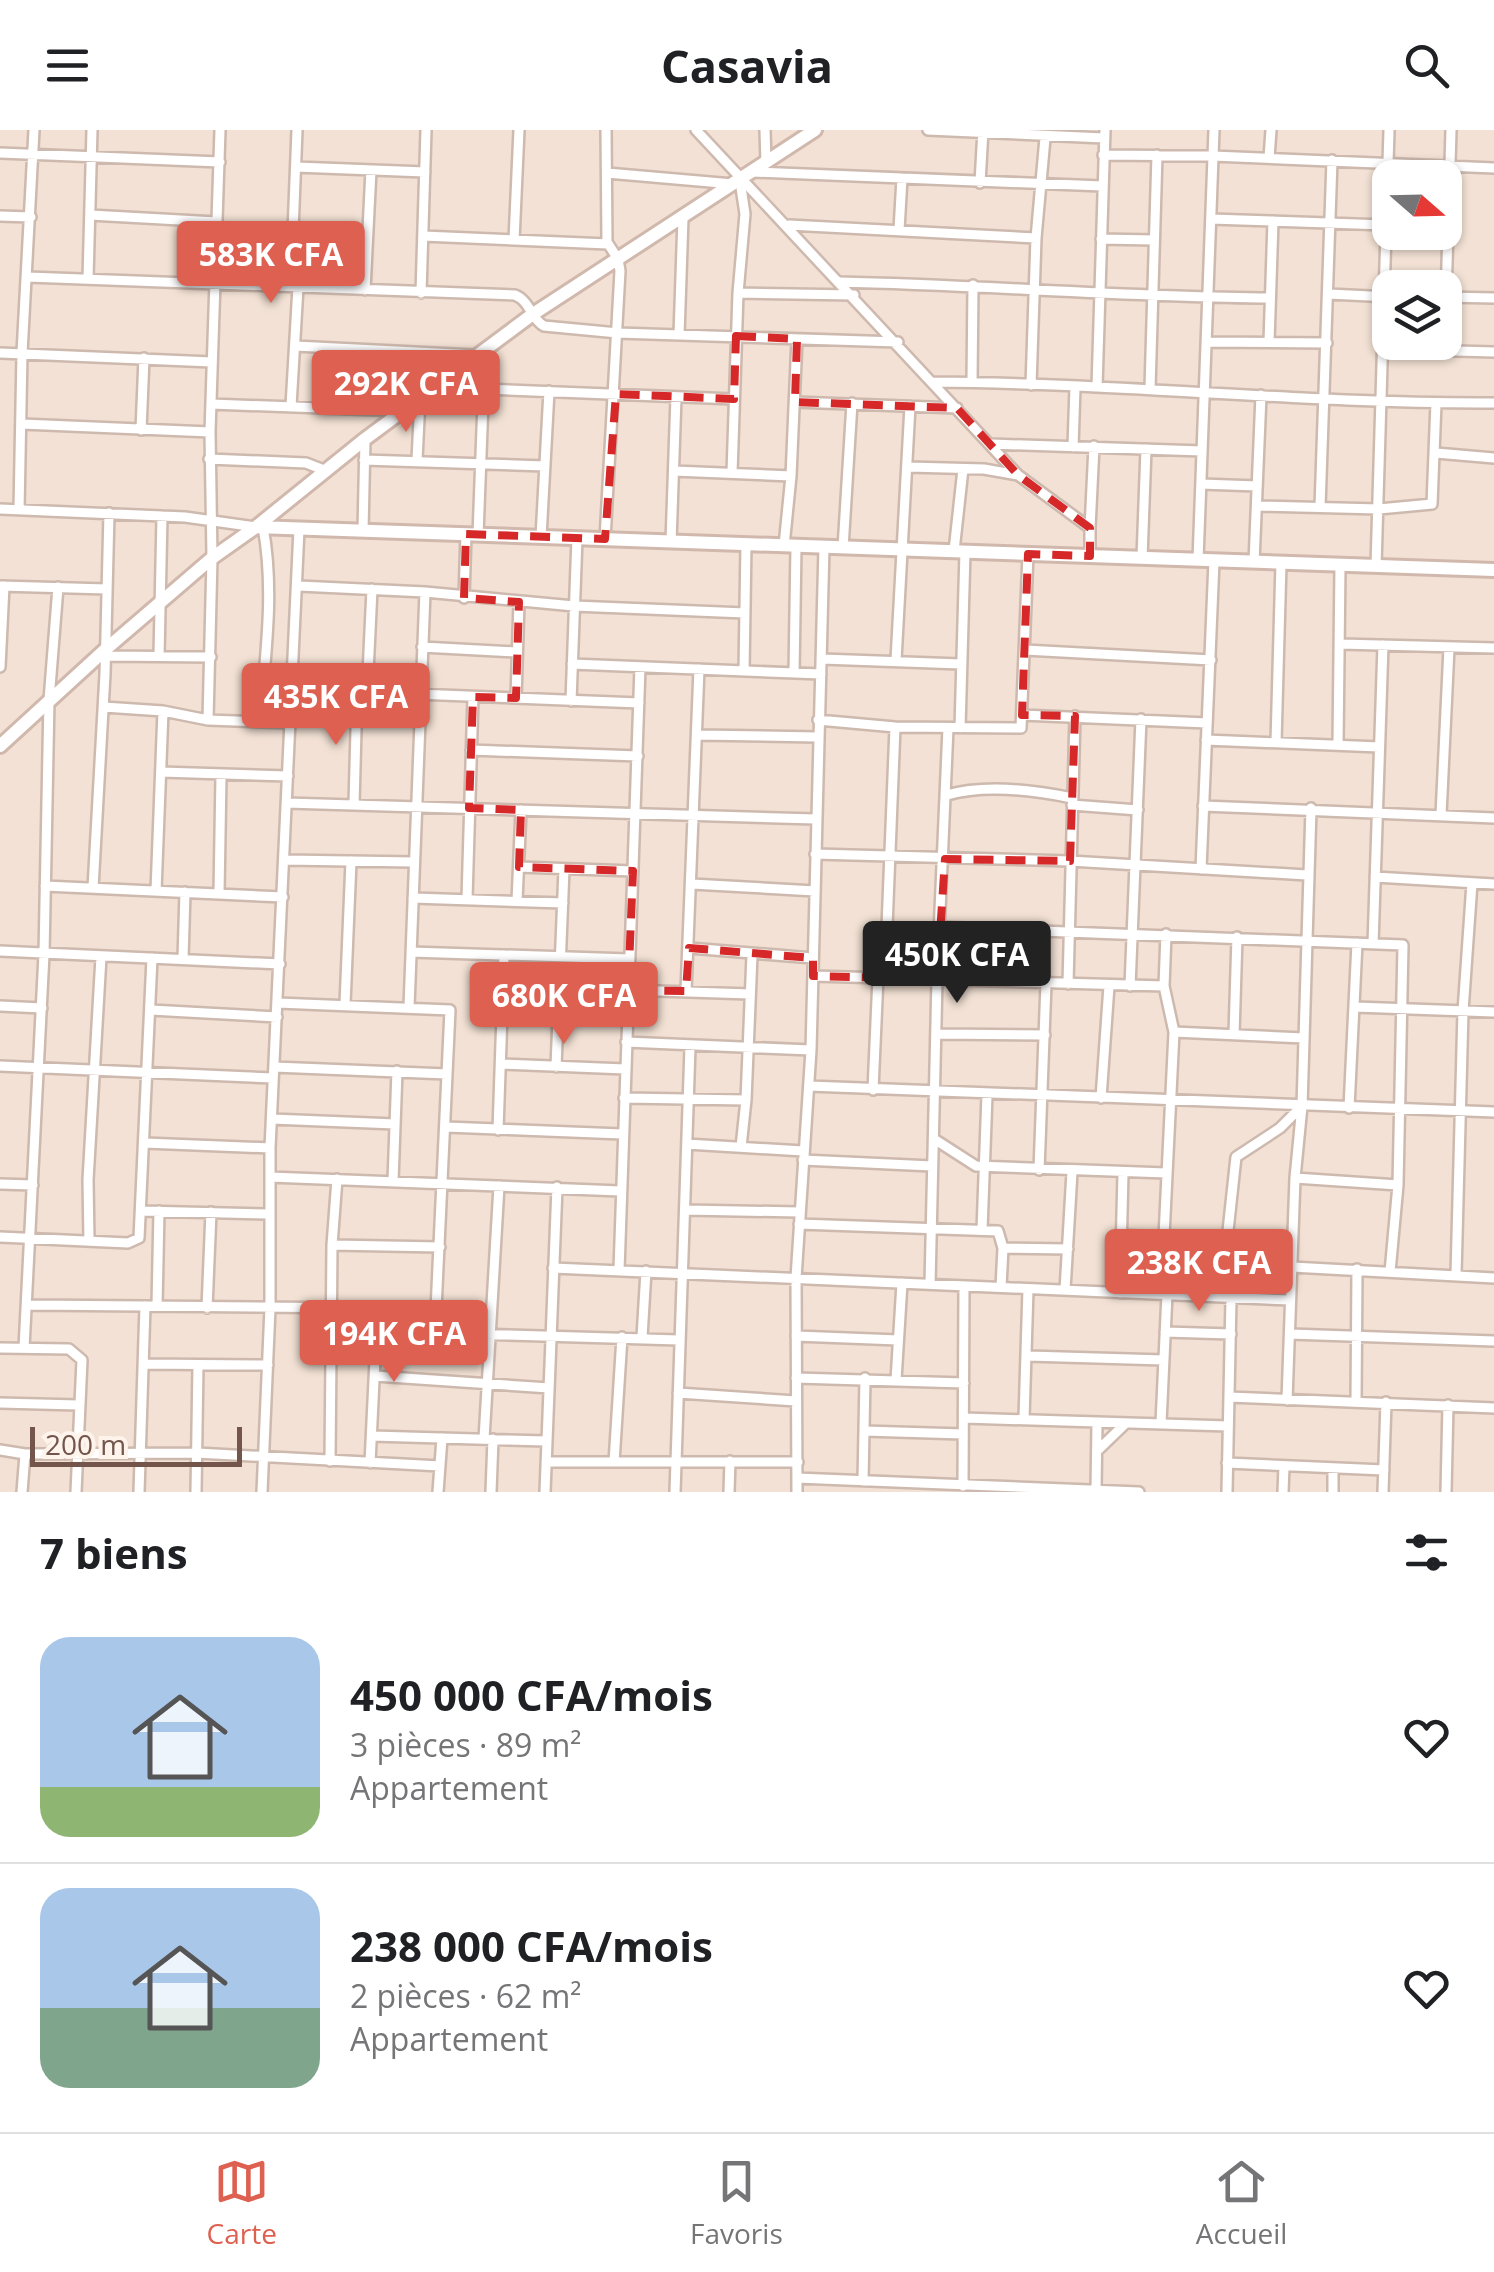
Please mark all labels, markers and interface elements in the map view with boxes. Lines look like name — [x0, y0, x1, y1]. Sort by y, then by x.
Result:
text: Casavia — [661, 35, 833, 96]
icon: menu — [40, 38, 95, 93]
icon: search — [1399, 38, 1454, 93]
north arrow — [1372, 160, 1462, 250]
map controls — [1372, 160, 1462, 360]
pin: 583K CFA — [168, 221, 374, 306]
text: 583K CFA — [199, 232, 343, 275]
button: layers — [1372, 270, 1462, 360]
pin: 292K CFA — [303, 350, 509, 435]
text: 292K CFA — [334, 361, 478, 404]
pin: 435K CFA — [233, 663, 439, 748]
text: 435K CFA — [264, 674, 408, 717]
pin: 450K CFA — [854, 921, 1060, 1006]
text: 450K CFA — [885, 932, 1029, 975]
pin: 680K CFA — [461, 962, 667, 1047]
text: 680K CFA — [492, 973, 636, 1016]
pin: 238K CFA — [1096, 1229, 1302, 1314]
text: 238K CFA — [1127, 1240, 1271, 1283]
pin: 194K CFA — [291, 1300, 497, 1385]
text: 194K CFA — [322, 1311, 466, 1354]
scale bar — [30, 1422, 242, 1466]
text: 200 m — [45, 1425, 126, 1463]
text: 7 biens — [40, 1524, 188, 1581]
icon: filters — [1399, 1525, 1454, 1580]
text: 450 000 CFA/mois — [350, 1666, 713, 1723]
icon: home — [120, 1677, 240, 1797]
icon: heart — [1399, 1710, 1454, 1765]
text: 3 pièces · 89 m² — [350, 1723, 581, 1766]
text: Appartement — [350, 1766, 548, 1809]
text: 238 000 CFA/mois — [350, 1917, 713, 1974]
icon: home — [120, 1928, 240, 2048]
icon: heart — [1399, 1961, 1454, 2016]
text: 2 pièces · 62 m² — [350, 1974, 581, 2017]
text: Appartement — [350, 2017, 548, 2060]
tab: Carte — [207, 2154, 277, 2252]
tab: Favoris — [690, 2154, 783, 2252]
tab: Accueil — [1196, 2154, 1287, 2252]

